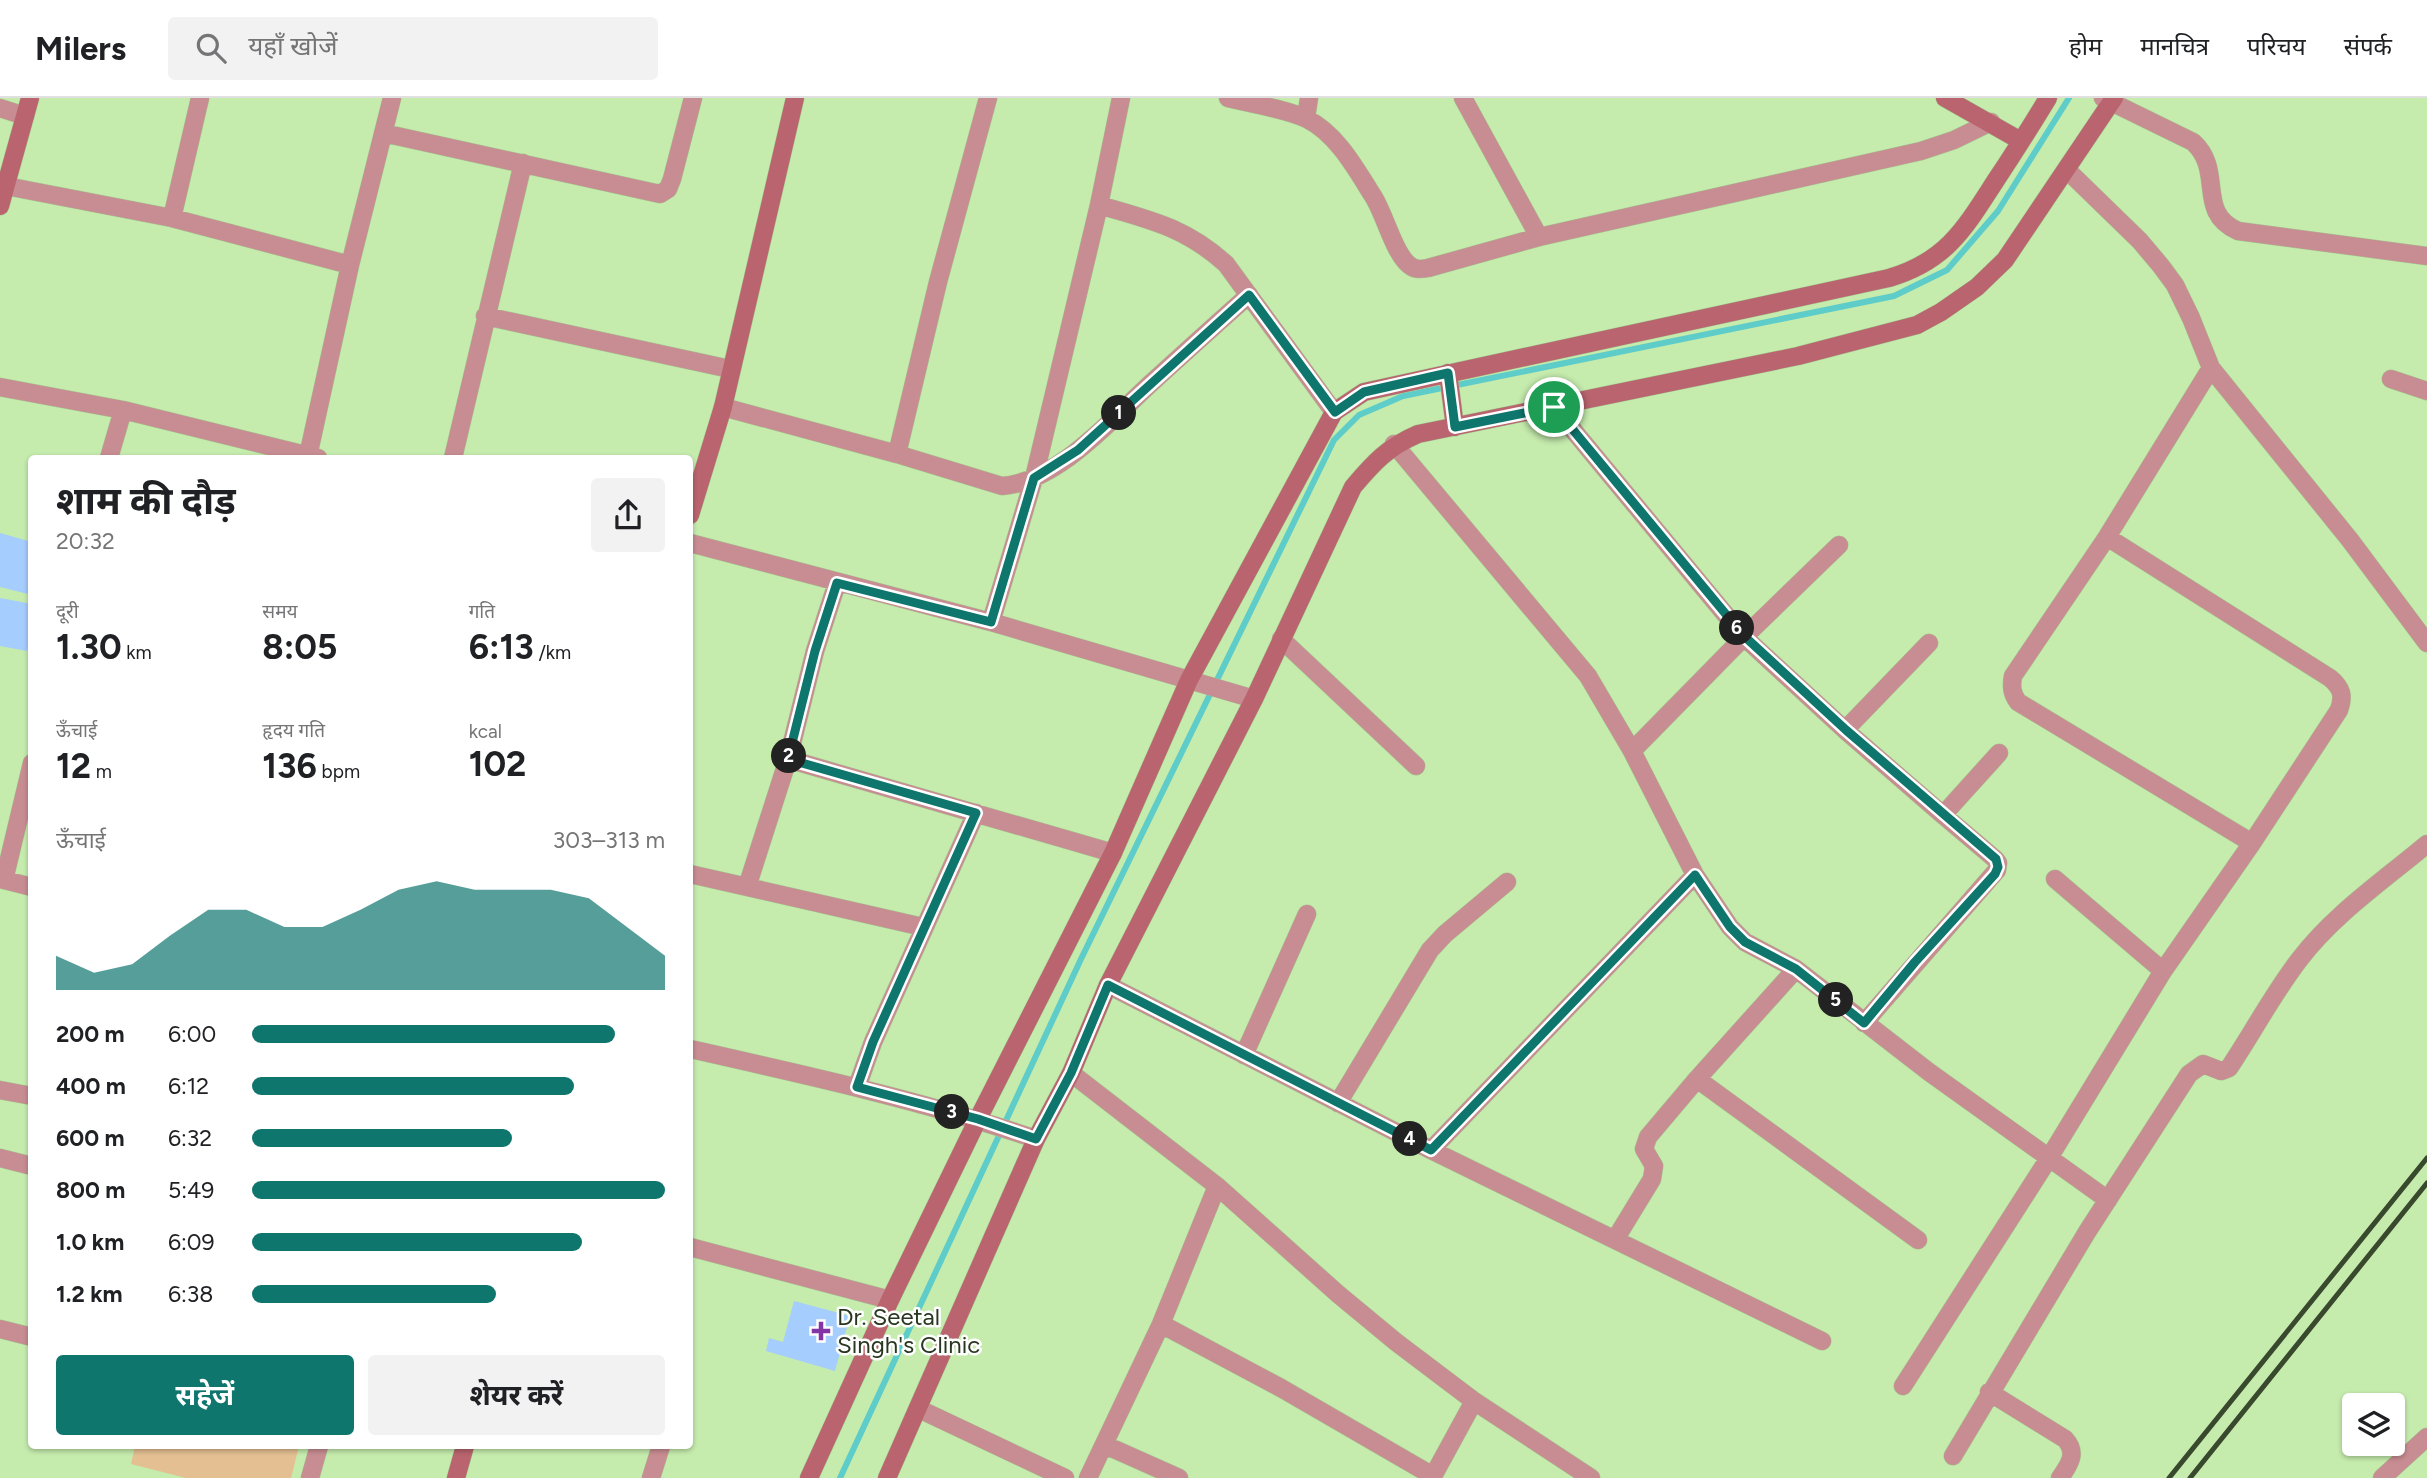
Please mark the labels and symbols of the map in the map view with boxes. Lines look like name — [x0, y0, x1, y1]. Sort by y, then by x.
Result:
pin — [1524, 377, 1584, 437]
pin: 1 — [1102, 396, 1136, 430]
pin: 6 — [1720, 610, 1754, 646]
pin: 2 — [772, 738, 806, 774]
pin: 5 — [1818, 982, 1854, 1018]
pin: 3 — [934, 1094, 970, 1130]
pin: 4 — [1392, 1122, 1428, 1156]
place label: Dr. Seetal Singh's Clinic — [837, 1302, 980, 1359]
marker: Dr. Seetal Singh's Clinic — [811, 1321, 831, 1341]

